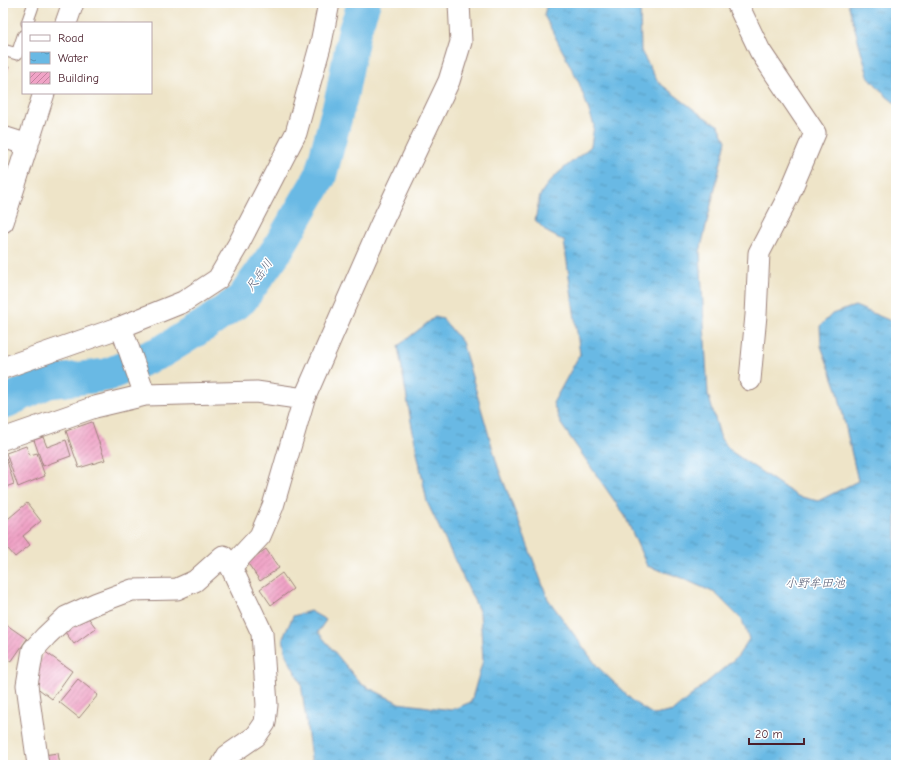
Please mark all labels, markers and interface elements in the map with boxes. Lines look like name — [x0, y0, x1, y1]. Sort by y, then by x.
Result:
legend — [22, 22, 152, 94]
text: Road — [58, 31, 84, 45]
text: Water — [58, 51, 88, 65]
text: Building — [58, 71, 99, 85]
water label: 尺岳川 — [243, 256, 275, 294]
water label: 小野牟田池 — [785, 576, 846, 590]
scale bar — [749, 720, 804, 746]
text: 20 m — [755, 727, 783, 741]

